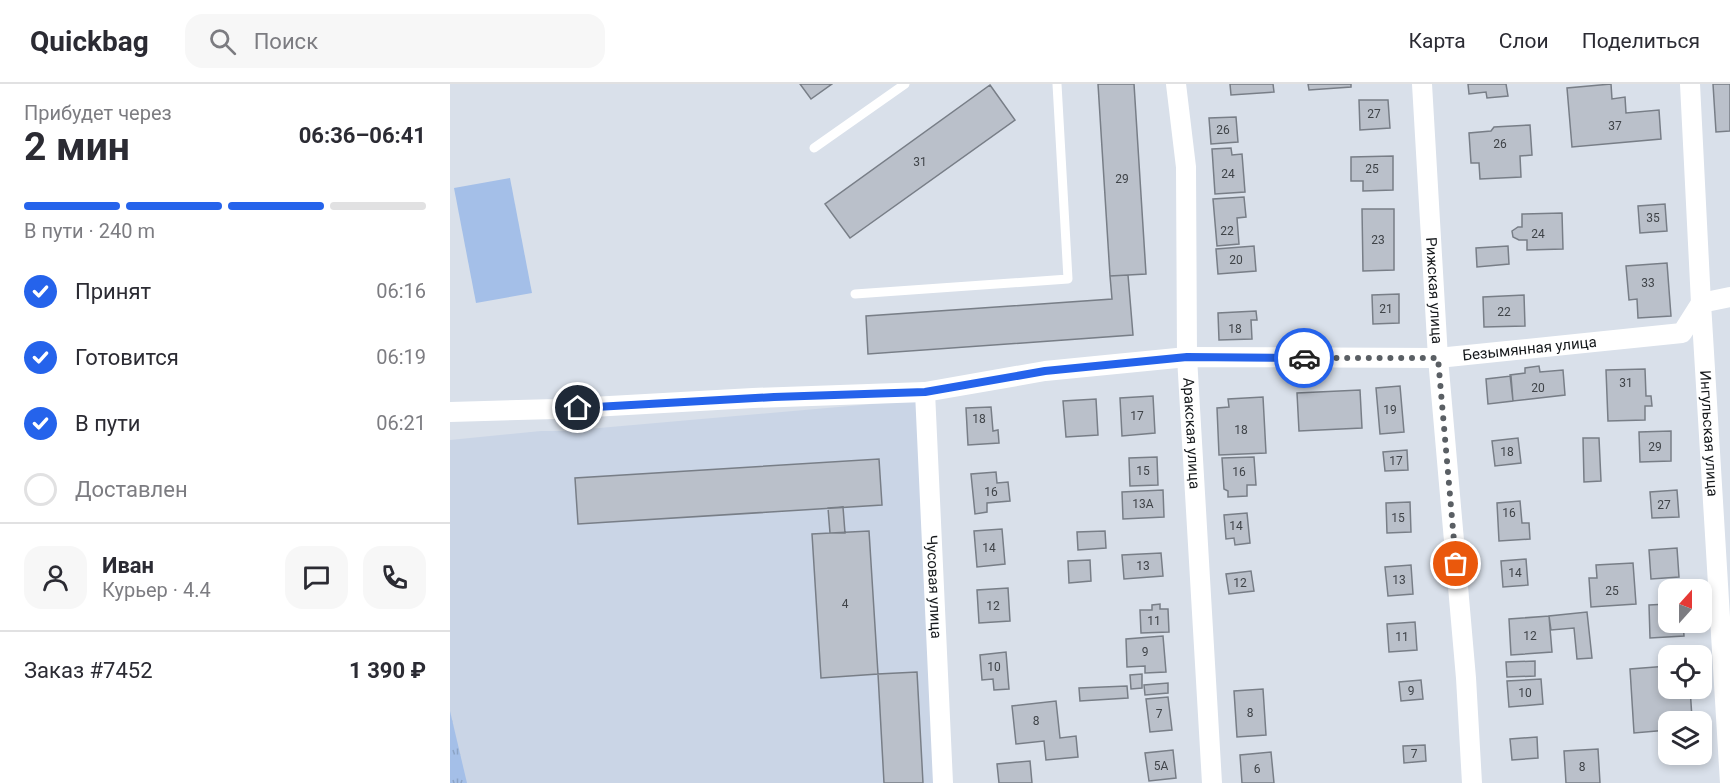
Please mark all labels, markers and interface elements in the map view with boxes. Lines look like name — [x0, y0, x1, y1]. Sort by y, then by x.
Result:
search box — [185, 14, 605, 68]
text: Quickbag — [30, 25, 149, 58]
icon: search — [206, 25, 239, 58]
text: Поиск — [254, 29, 318, 54]
text: Карта — [1409, 29, 1466, 53]
text: Слои — [1499, 29, 1549, 53]
text: Поделиться — [1582, 29, 1700, 53]
text: Прибудет через — [24, 101, 172, 125]
house number: 27 — [1367, 107, 1381, 121]
house number: 37 — [1608, 119, 1622, 133]
text: 06:36–06:41 — [299, 123, 426, 148]
house number: 26 — [1216, 123, 1230, 137]
text: 2 мин — [24, 124, 130, 170]
house number: 26 — [1493, 137, 1507, 151]
house number: 31 — [913, 155, 927, 169]
house number: 25 — [1365, 162, 1379, 176]
house number: 24 — [1221, 167, 1235, 181]
house number: 29 — [1115, 172, 1129, 186]
house number: 35 — [1646, 211, 1660, 225]
text: В пути · 240 m — [24, 219, 155, 243]
house number: 22 — [1220, 224, 1234, 238]
house number: 24 — [1531, 227, 1545, 241]
house number: 23 — [1371, 233, 1385, 247]
street label: Рижская улица — [1422, 237, 1446, 344]
house number: 20 — [1229, 253, 1243, 267]
icon: check — [24, 275, 57, 308]
house number: 33 — [1641, 276, 1655, 290]
text: Принят — [75, 279, 151, 304]
text: 06:16 — [376, 279, 426, 303]
house number: 21 — [1379, 302, 1393, 316]
house number: 22 — [1497, 305, 1511, 319]
house number: 18 — [1228, 322, 1242, 336]
courier — [1274, 328, 1334, 388]
street label: Безымянная улица — [1462, 333, 1598, 364]
icon: check — [24, 341, 57, 374]
icon: car — [1288, 342, 1321, 375]
text: Готовится — [75, 345, 179, 370]
text: 06:19 — [376, 345, 426, 369]
street label: Ингульская улица — [1696, 370, 1722, 497]
house number: 31 — [1619, 376, 1633, 390]
street label: Аракская улица — [1179, 377, 1204, 490]
house number: 20 — [1531, 381, 1545, 395]
pin — [552, 382, 603, 433]
icon: home — [561, 391, 594, 424]
house number: 19 — [1383, 403, 1397, 417]
icon: check — [24, 407, 57, 440]
house number: 17 — [1130, 409, 1144, 423]
text: В пути — [75, 411, 141, 436]
text: 06:21 — [376, 411, 426, 435]
house number: 18 — [972, 412, 986, 426]
house number: 18 — [1234, 423, 1248, 437]
house number: 29 — [1648, 440, 1662, 454]
house number: 18 — [1500, 445, 1514, 459]
house number: 17 — [1389, 454, 1403, 468]
house number: 15 — [1136, 464, 1150, 478]
house number: 16 — [1232, 465, 1246, 479]
text: Доставлен — [75, 477, 188, 502]
house number: 16 — [984, 485, 998, 499]
house number: 13А — [1132, 497, 1154, 511]
house number: 27 — [1657, 498, 1671, 512]
house number: 16 — [1502, 506, 1516, 520]
house number: 15 — [1391, 511, 1405, 525]
house number: 14 — [1229, 519, 1243, 533]
street label: Чусовая улица — [923, 535, 945, 639]
pin — [1430, 538, 1481, 589]
house number: 14 — [982, 541, 996, 555]
button: person — [24, 546, 87, 609]
button: chat — [285, 546, 348, 609]
button: phone — [363, 546, 426, 609]
icon: bag — [1439, 547, 1472, 580]
text: Иван — [102, 553, 154, 578]
house number: 13 — [1136, 559, 1150, 573]
house number: 14 — [1508, 566, 1522, 580]
house number: 13 — [1392, 573, 1406, 587]
house number: 12 — [1233, 576, 1247, 590]
text: Курьер · 4.4 — [102, 578, 211, 602]
north arrow — [1658, 579, 1712, 633]
map controls — [1658, 579, 1712, 765]
house number: 25 — [1605, 584, 1619, 598]
house number: 4 — [842, 597, 849, 611]
house number: 12 — [986, 599, 1000, 613]
house number: 11 — [1147, 614, 1161, 628]
house number: 12 — [1523, 629, 1537, 643]
house number: 11 — [1395, 630, 1409, 644]
house number: 9 — [1142, 645, 1148, 659]
button: locate — [1658, 645, 1712, 699]
text: Заказ #7452 — [24, 658, 153, 683]
text: 1 390 ₽ — [349, 658, 426, 683]
house number: 10 — [987, 660, 1001, 674]
house number: 9 — [1408, 684, 1414, 698]
house number: 10 — [1518, 686, 1532, 700]
house number: 8 — [1247, 706, 1254, 720]
house number: 7 — [1156, 707, 1163, 721]
button: layers — [1658, 711, 1712, 765]
house number: 8 — [1033, 714, 1040, 728]
house number: 7 — [1411, 747, 1418, 761]
house number: 5А — [1154, 759, 1168, 773]
house number: 8 — [1579, 760, 1586, 774]
house number: 6 — [1254, 762, 1261, 776]

